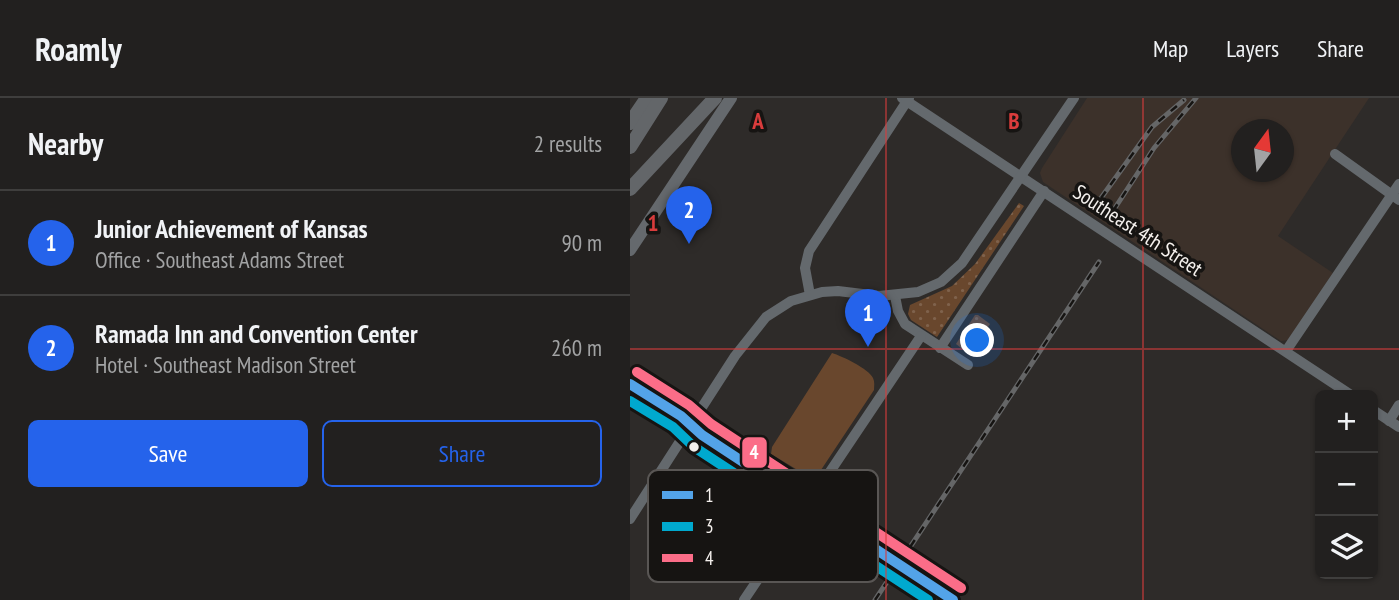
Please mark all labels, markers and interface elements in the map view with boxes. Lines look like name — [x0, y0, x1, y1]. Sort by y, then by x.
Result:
text: Roamly — [35, 27, 122, 70]
text: Map — [1153, 33, 1188, 64]
text: Layers — [1226, 33, 1279, 64]
text: Share — [1317, 33, 1364, 64]
text: A — [751, 106, 764, 135]
text: B — [1008, 106, 1020, 135]
north arrow — [1231, 119, 1294, 182]
text: Nearby — [28, 124, 103, 163]
text: 2 results — [534, 129, 602, 158]
street label: Southeast 4th Street — [1068, 178, 1208, 282]
pin: 2 — [666, 186, 712, 244]
text: 1 — [648, 208, 659, 237]
text: Junior Achievement of Kansas — [95, 212, 368, 245]
text: 1 — [46, 228, 57, 257]
text: 90 m — [561, 228, 602, 257]
text: Office · Southeast Adams Street — [95, 245, 344, 274]
pin: 1 — [845, 289, 891, 347]
text: Ramada Inn and Convention Center — [95, 317, 418, 350]
your location — [960, 323, 994, 357]
text: 2 — [46, 333, 57, 362]
text: 260 m — [551, 333, 602, 362]
text: Hotel · Southeast Madison Street — [95, 350, 356, 379]
map controls — [1315, 390, 1378, 579]
button: + — [1315, 390, 1378, 453]
button: Save — [28, 420, 308, 487]
button: Share — [322, 420, 602, 487]
line badge: 4 — [741, 436, 768, 469]
unlabelled marker — [687, 440, 701, 454]
text: 4 — [749, 440, 759, 464]
button: − — [1315, 453, 1378, 516]
legend — [648, 470, 878, 582]
text: 1 — [705, 483, 714, 507]
text: 3 — [705, 514, 714, 538]
button: layers — [1315, 516, 1378, 579]
text: 4 — [705, 546, 714, 570]

